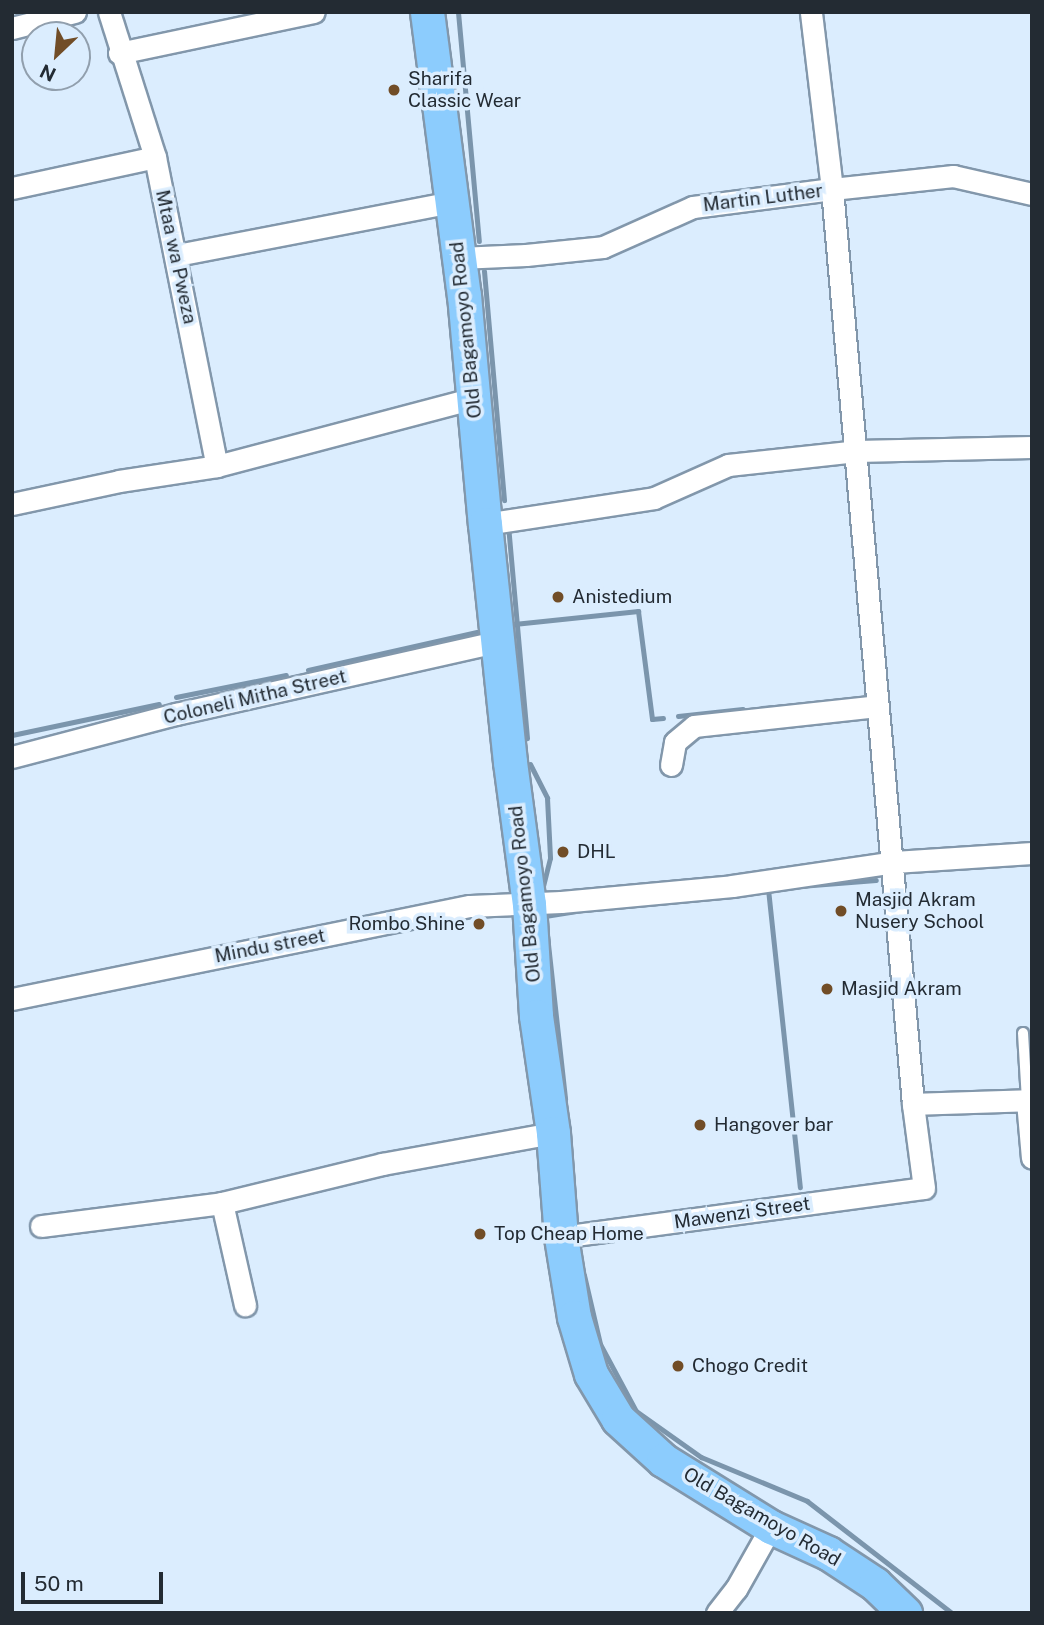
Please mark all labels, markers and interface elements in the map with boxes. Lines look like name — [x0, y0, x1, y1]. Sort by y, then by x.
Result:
north arrow — [21, 21, 91, 91]
text: N — [36, 60, 59, 86]
place label: Sharifa Classic Wear — [408, 68, 522, 112]
marker: Sharifa Classic Wear — [386, 82, 402, 98]
street label: Martin Luther — [702, 179, 824, 217]
street label: Mtaa wa Pweza — [151, 188, 201, 326]
street label: Old Bagamoyo Road — [445, 240, 487, 420]
place label: Anistedium — [572, 586, 672, 608]
marker: Anistedium — [550, 589, 566, 605]
street label: Coloneli Mitha Street — [161, 665, 349, 729]
street label: Old Bagamoyo Road — [504, 804, 546, 984]
place label: DHL — [577, 841, 616, 863]
marker: DHL — [555, 844, 571, 860]
place label: Masjid Akram Nusery School — [855, 889, 984, 933]
marker: Masjid Akram Nusery School — [833, 903, 849, 919]
place label: Rombo Shine — [348, 913, 465, 935]
marker: Rombo Shine — [471, 916, 487, 932]
street label: Mindu street — [213, 924, 327, 968]
place label: Masjid Akram — [841, 978, 962, 1000]
marker: Masjid Akram — [819, 981, 835, 997]
place label: Hangover bar — [714, 1114, 833, 1136]
marker: Hangover bar — [692, 1117, 708, 1133]
street label: Mawenzi Street — [672, 1192, 812, 1234]
place label: Top Cheap Home — [494, 1223, 644, 1245]
marker: Top Cheap Home — [472, 1226, 488, 1242]
place label: Chogo Credit — [692, 1355, 808, 1377]
marker: Chogo Credit — [670, 1358, 686, 1374]
street label: Old Bagamoyo Road — [679, 1463, 845, 1571]
scale bar — [24, 1558, 166, 1602]
text: 50 m — [34, 1571, 84, 1596]

